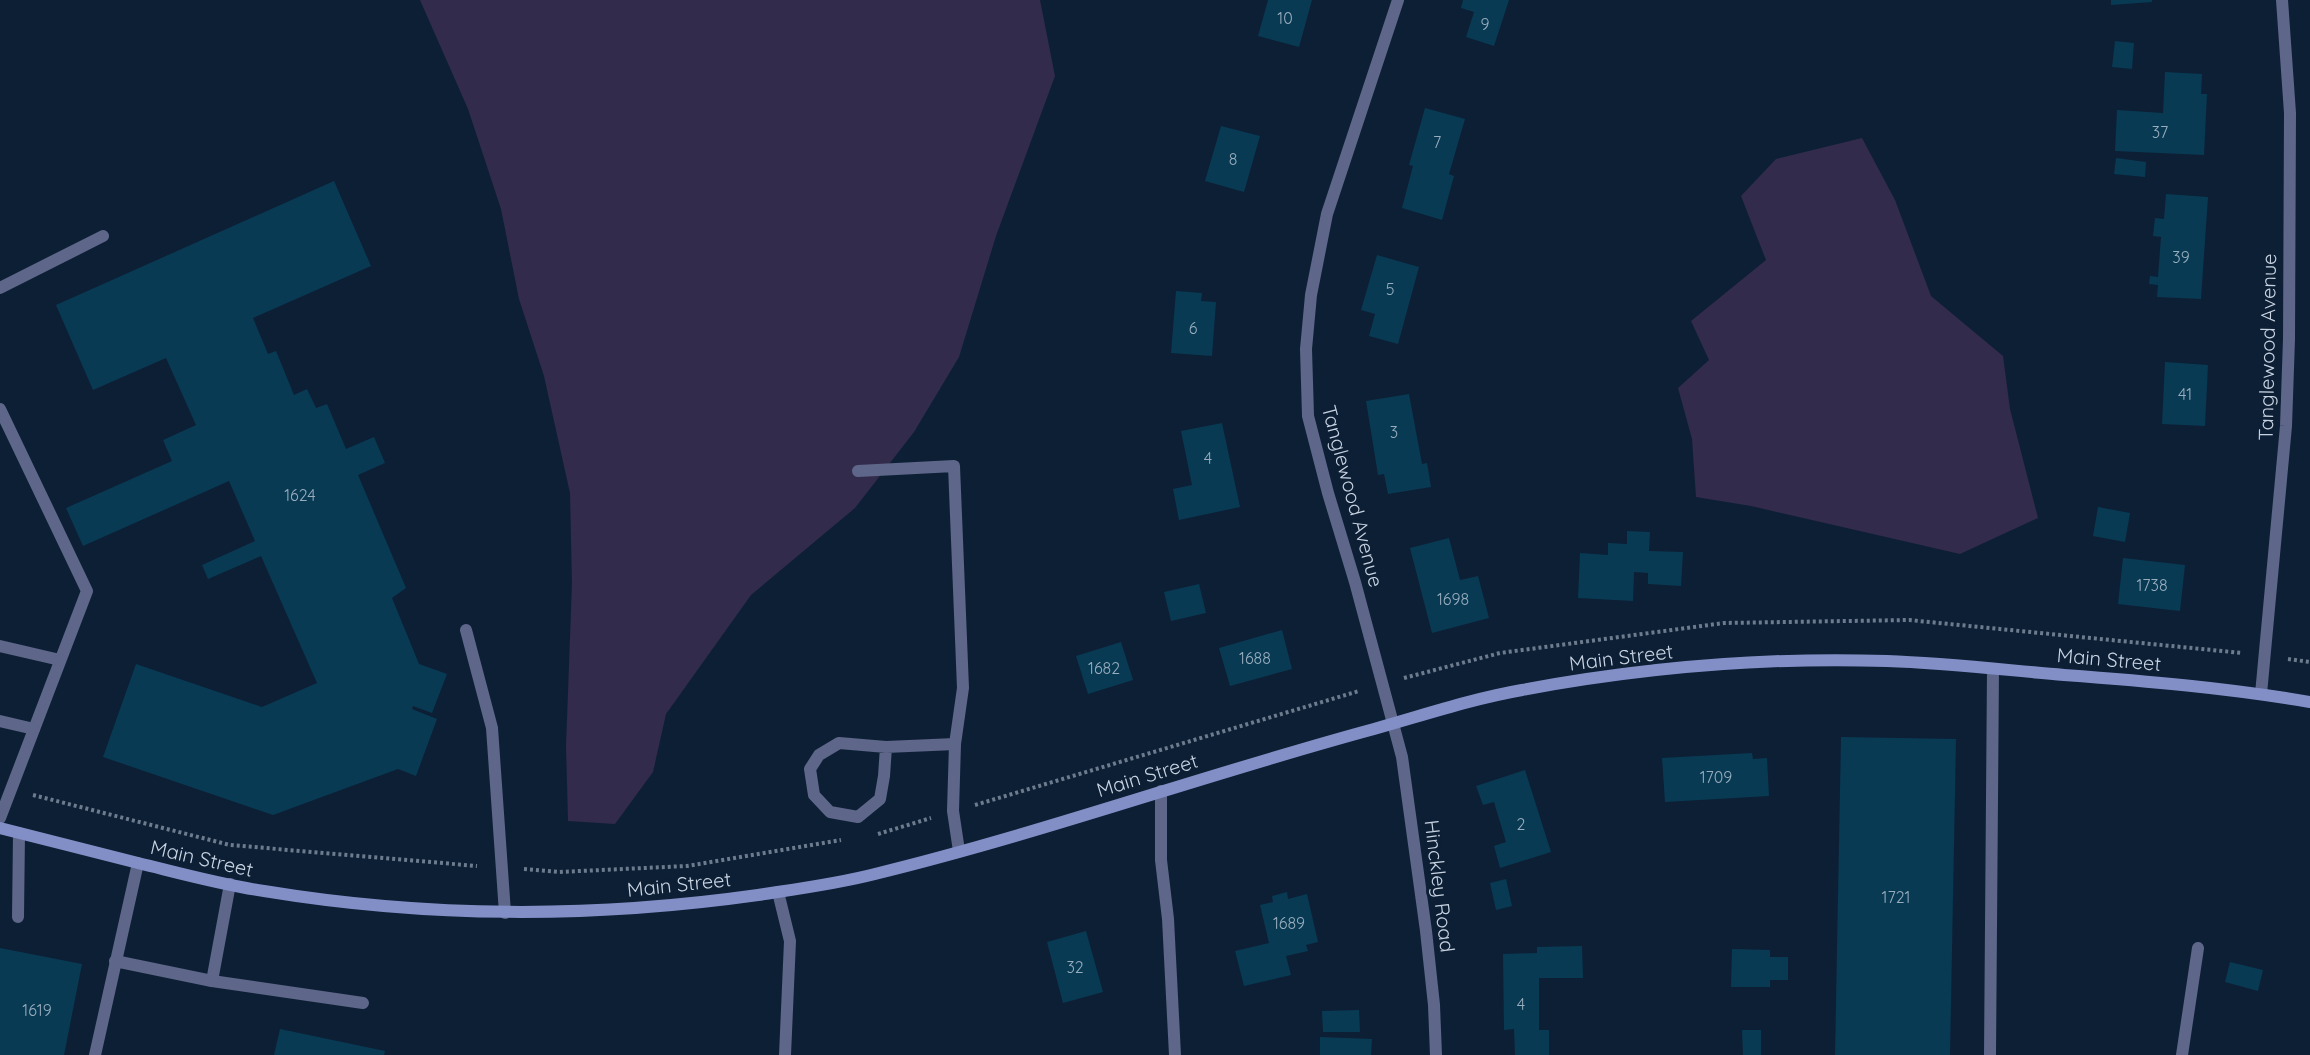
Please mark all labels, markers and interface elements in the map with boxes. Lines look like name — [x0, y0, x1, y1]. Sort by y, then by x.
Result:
house number: 10 — [1277, 8, 1293, 28]
house number: 9 — [1481, 14, 1490, 34]
house number: 37 — [2152, 122, 2168, 142]
house number: 7 — [1433, 132, 1441, 152]
house number: 8 — [1229, 149, 1237, 169]
house number: 39 — [2172, 247, 2190, 267]
street label: Tanglewood Avenue — [2253, 253, 2281, 441]
house number: 5 — [1386, 279, 1394, 299]
house number: 6 — [1189, 318, 1198, 338]
house number: 41 — [2178, 384, 2192, 404]
street label: Tanglewood Avenue — [1317, 402, 1389, 590]
house number: 3 — [1390, 422, 1398, 442]
house number: 4 — [1204, 448, 1212, 468]
house number: 1624 — [284, 485, 316, 505]
house number: 1738 — [2136, 575, 2168, 595]
house number: 1698 — [1437, 589, 1469, 609]
street label: Main Street — [1568, 638, 1675, 676]
street label: Main Street — [2056, 642, 2162, 676]
house number: 1688 — [1239, 648, 1271, 668]
house number: 1682 — [1088, 658, 1120, 678]
street label: Main Street — [1093, 748, 1201, 802]
house number: 1709 — [1700, 767, 1732, 787]
house number: 2 — [1517, 814, 1526, 834]
street label: Hinckley Road — [1419, 818, 1461, 954]
street label: Main Street — [148, 834, 256, 882]
street label: Main Street — [626, 866, 733, 902]
house number: 1721 — [1882, 887, 1910, 907]
house number: 1689 — [1273, 913, 1305, 933]
house number: 32 — [1066, 957, 1084, 977]
house number: 4 — [1517, 994, 1525, 1014]
house number: 1619 — [22, 1000, 52, 1020]

